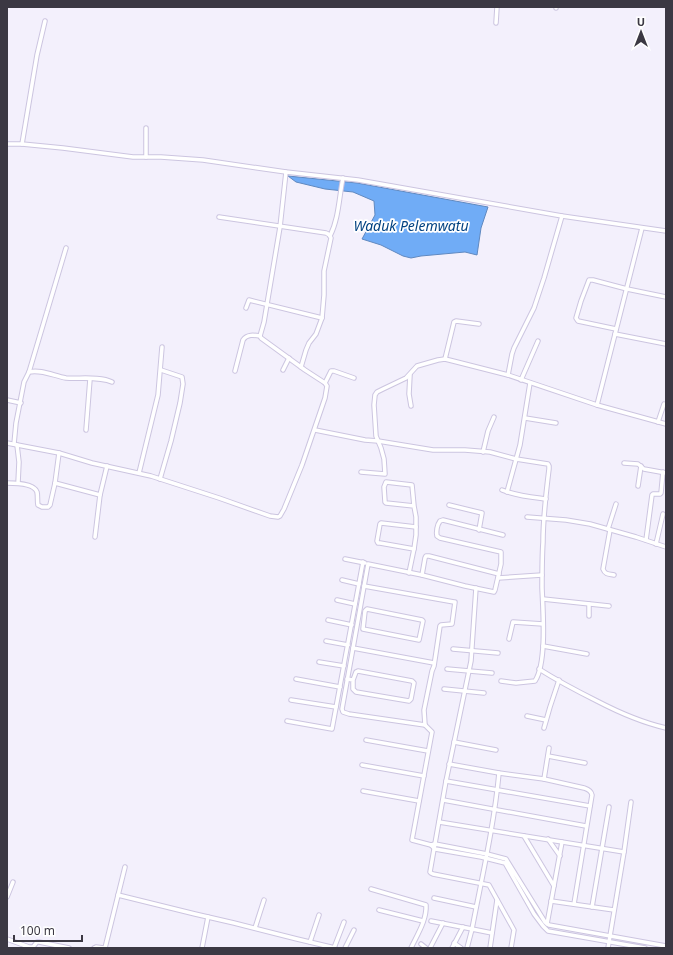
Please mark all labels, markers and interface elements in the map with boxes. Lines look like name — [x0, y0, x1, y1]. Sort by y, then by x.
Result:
north arrow — [621, 12, 661, 52]
text: U — [637, 14, 645, 29]
water label: Waduk Pelemwatu — [353, 216, 469, 235]
scale bar — [14, 917, 82, 943]
text: 100 m — [20, 922, 55, 939]

